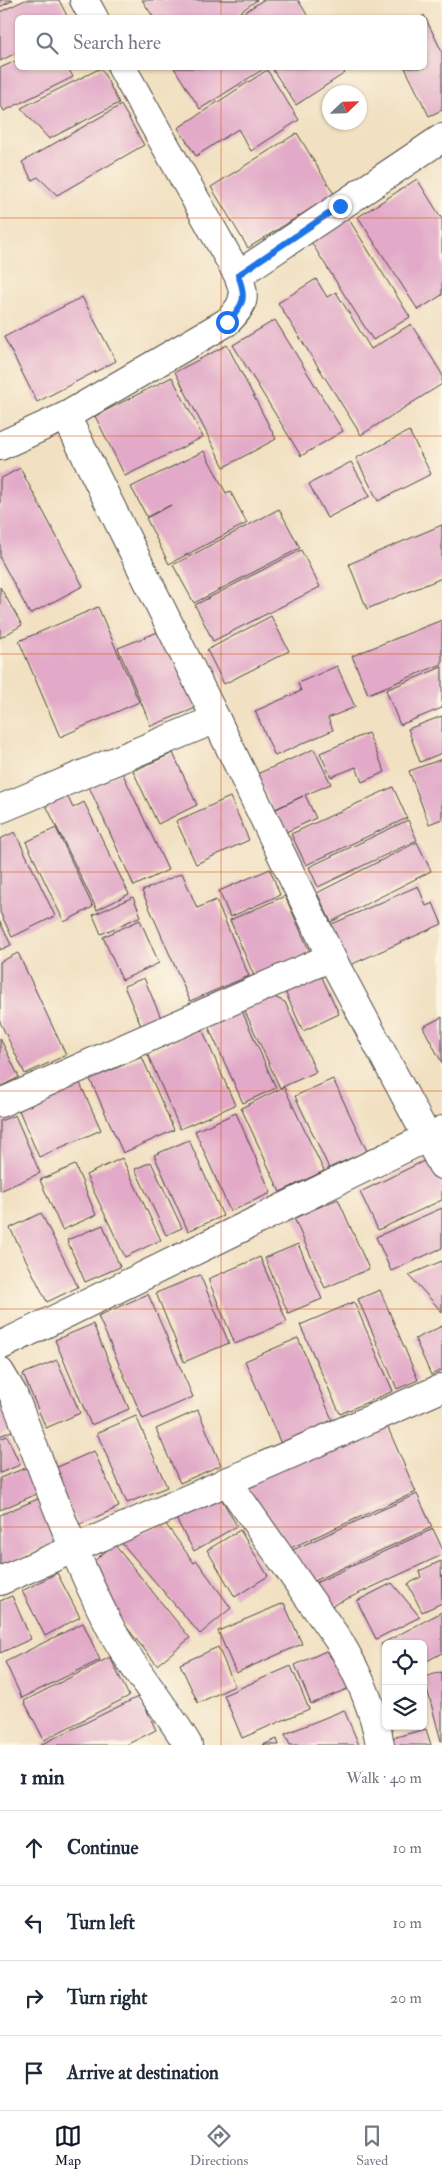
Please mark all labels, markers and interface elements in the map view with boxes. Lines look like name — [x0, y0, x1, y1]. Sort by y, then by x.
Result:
search box — [15, 15, 427, 70]
icon: search — [33, 29, 61, 57]
text: Search here — [73, 31, 161, 55]
north arrow — [322, 85, 367, 130]
route end — [329, 195, 352, 218]
route start — [216, 311, 239, 334]
map controls — [382, 1640, 427, 1730]
button: locate — [382, 1640, 427, 1685]
button: layers — [382, 1685, 427, 1730]
text: 1 min — [20, 1764, 65, 1791]
text: Walk · 40 m — [346, 1768, 422, 1788]
icon: ahead — [20, 1834, 48, 1862]
text: Continue — [67, 1836, 138, 1860]
text: 10 m — [392, 1838, 422, 1858]
icon: left — [20, 1909, 48, 1937]
text: Turn left — [67, 1911, 135, 1935]
text: 10 m — [392, 1913, 422, 1933]
icon: right — [20, 1984, 48, 2012]
text: Turn right — [67, 1986, 147, 2010]
text: 20 m — [390, 1988, 422, 2008]
icon: arrive — [20, 2059, 48, 2087]
text: Arrive at destination — [67, 2061, 219, 2085]
tab: Map — [54, 2122, 82, 2169]
tab: Directions — [190, 2122, 248, 2169]
tab: Saved — [356, 2122, 388, 2169]

